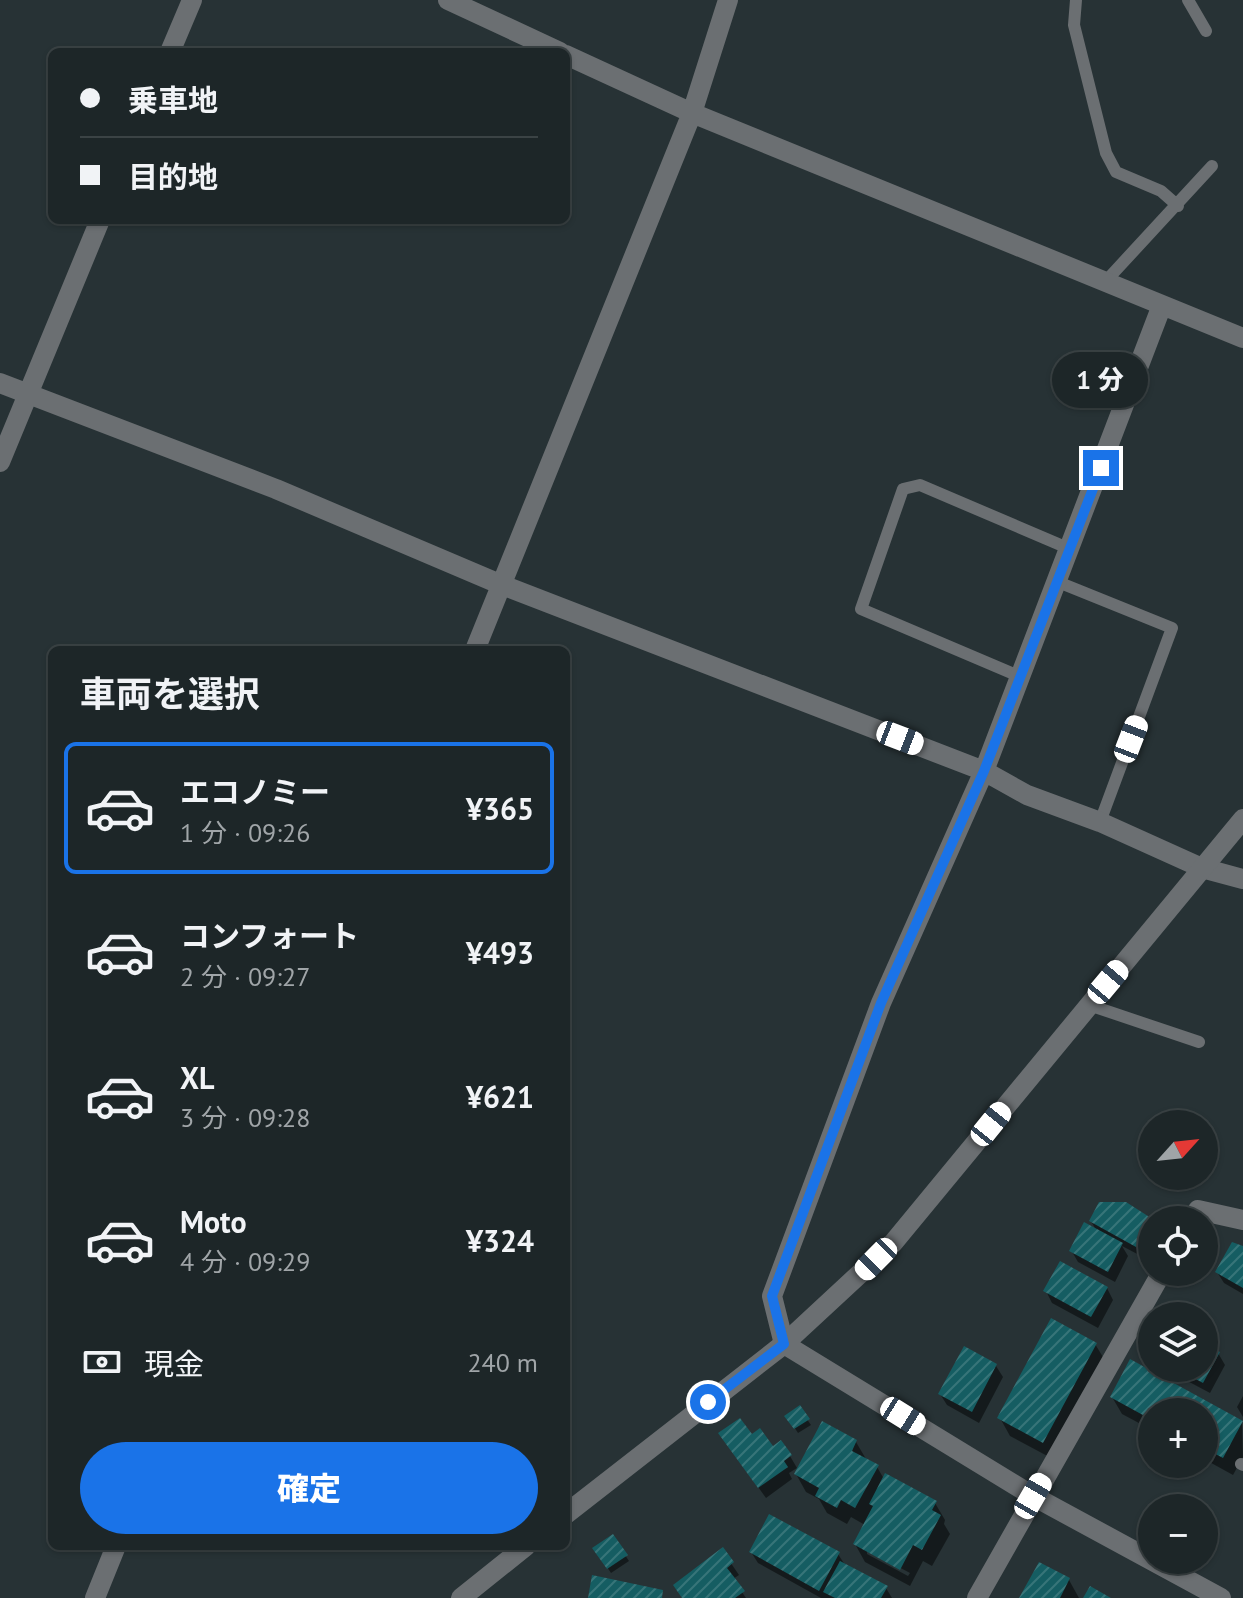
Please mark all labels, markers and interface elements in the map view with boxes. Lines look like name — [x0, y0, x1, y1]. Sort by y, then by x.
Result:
text: 乗車地 — [128, 80, 218, 119]
text: 目的地 — [128, 157, 218, 196]
callout: 1 分 — [1053, 352, 1149, 408]
text: 1 分 — [1076, 363, 1124, 396]
route end — [1083, 450, 1119, 486]
text: 車両を選択 — [80, 670, 260, 717]
car — [1111, 712, 1151, 766]
car — [873, 718, 927, 758]
icon: car — [84, 772, 156, 844]
text: エコノミー — [180, 772, 330, 811]
text: ¥365 — [466, 789, 534, 828]
text: 1 分 · 09:26 — [180, 816, 310, 849]
icon: car — [84, 916, 156, 988]
text: コンフォート — [180, 916, 359, 955]
text: ¥493 — [466, 933, 534, 972]
car — [1083, 956, 1133, 1008]
text: 2 分 · 09:27 — [180, 960, 310, 993]
text: XL — [180, 1058, 214, 1097]
icon: car — [84, 1060, 156, 1132]
text: ¥621 — [466, 1077, 534, 1116]
car — [967, 1098, 1015, 1150]
text: 3 分 · 09:28 — [180, 1101, 310, 1134]
north arrow — [1138, 1110, 1218, 1190]
map controls — [1138, 1110, 1218, 1574]
text: Moto — [180, 1202, 247, 1241]
icon: car — [84, 1204, 156, 1276]
button: locate — [1138, 1206, 1218, 1286]
text: ¥324 — [466, 1221, 534, 1260]
car — [851, 1234, 901, 1284]
text: 4 分 · 09:29 — [180, 1245, 310, 1278]
button: layers — [1138, 1302, 1218, 1382]
icon: cash — [80, 1340, 124, 1384]
text: 現金 — [144, 1344, 204, 1383]
text: 240 m — [467, 1346, 538, 1379]
route start — [690, 1384, 726, 1420]
car — [876, 1393, 930, 1439]
button: + — [1138, 1398, 1218, 1478]
button: 確定 — [80, 1442, 538, 1534]
car — [1011, 1469, 1055, 1523]
button: − — [1138, 1494, 1218, 1574]

